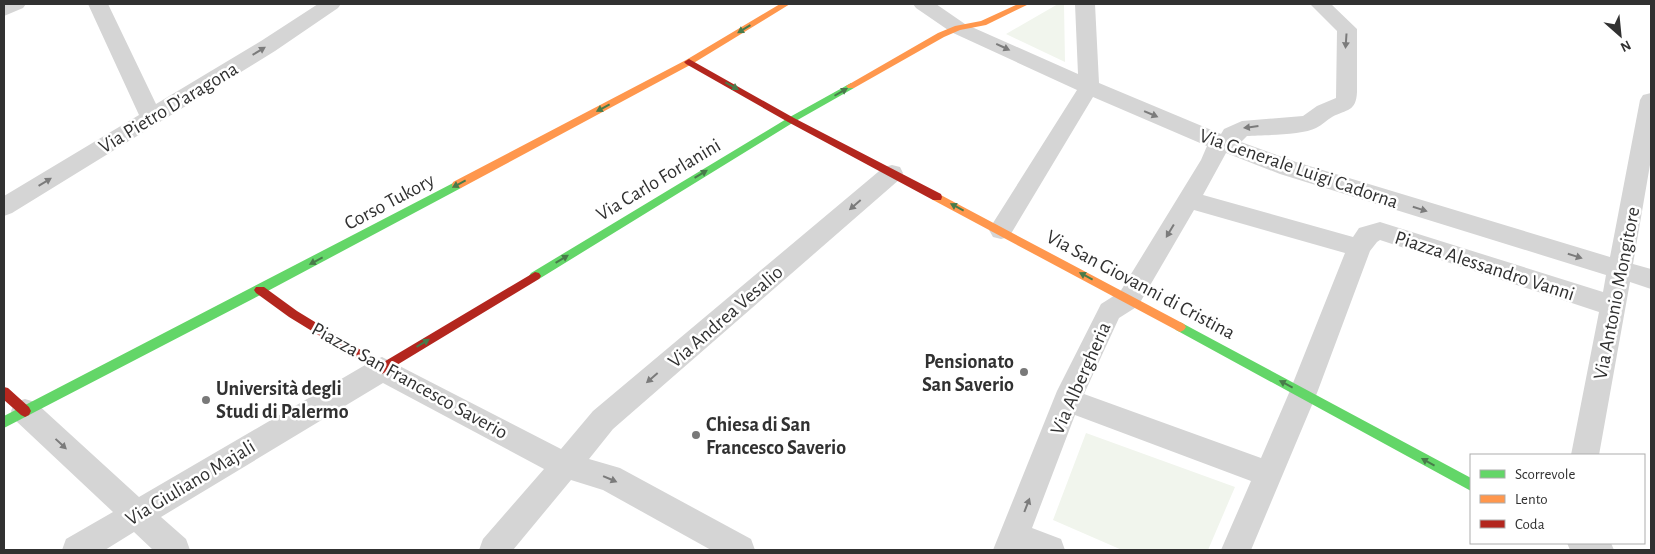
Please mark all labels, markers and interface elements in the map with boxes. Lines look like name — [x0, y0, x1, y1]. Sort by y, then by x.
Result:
north arrow — [1595, 10, 1645, 60]
one-way arrow — [738, 24, 751, 33]
one-way arrow — [1342, 33, 1350, 49]
text: N — [1618, 37, 1633, 54]
one-way arrow — [996, 44, 1010, 52]
one-way arrow — [252, 47, 265, 56]
street label: Via Pietro D'aragona — [96, 59, 241, 157]
one-way arrow — [724, 82, 739, 90]
one-way arrow — [834, 87, 847, 96]
one-way arrow — [595, 104, 610, 112]
one-way arrow — [1144, 110, 1159, 118]
one-way arrow — [1243, 124, 1259, 132]
street label: Via Generale Luigi Cadorna — [1197, 125, 1401, 212]
street label: Via Carlo Forlanini — [593, 135, 724, 225]
street label: Corso Tukory — [341, 170, 438, 234]
one-way arrow — [694, 170, 707, 179]
one-way arrow — [39, 177, 52, 186]
one-way arrow — [452, 180, 466, 188]
one-way arrow — [849, 199, 862, 210]
one-way arrow — [950, 203, 965, 211]
one-way arrow — [1412, 205, 1427, 213]
street label: Via Antonio Mongitore — [1590, 205, 1644, 381]
one-way arrow — [1165, 224, 1174, 237]
street label: Via San Giovanni di Cristina — [1043, 227, 1238, 343]
street label: Piazza Alessandro Vanni — [1392, 227, 1577, 304]
one-way arrow — [1568, 253, 1583, 261]
one-way arrow — [556, 254, 569, 263]
one-way arrow — [308, 257, 323, 265]
street label: Via Andrea Vesalio — [664, 262, 787, 372]
one-way arrow — [1079, 272, 1094, 280]
street label: Piazza San Francesco Saverio — [308, 319, 511, 443]
street label: Via Albergheria — [1047, 319, 1115, 438]
one-way arrow — [417, 339, 430, 348]
place label: Pensionato San Saverio — [922, 352, 1014, 395]
marker: Pensionato San Saverio — [1018, 366, 1030, 378]
one-way arrow — [646, 373, 659, 384]
place label: Università degli Studi di Palermo — [216, 379, 349, 422]
one-way arrow — [1279, 380, 1293, 388]
marker: Università degli Studi di Palermo — [200, 394, 212, 406]
place label: Chiesa di San Francesco Saverio — [706, 415, 846, 458]
marker: Chiesa di San Francesco Saverio — [690, 429, 702, 441]
street label: Via Giuliano Majali — [122, 436, 259, 529]
one-way arrow — [55, 438, 68, 449]
legend — [1470, 454, 1645, 544]
one-way arrow — [1421, 458, 1436, 466]
text: Scorrevole — [1515, 467, 1576, 482]
one-way arrow — [603, 475, 618, 483]
text: Lento — [1515, 492, 1548, 507]
one-way arrow — [1023, 497, 1031, 512]
text: Coda — [1515, 517, 1545, 532]

